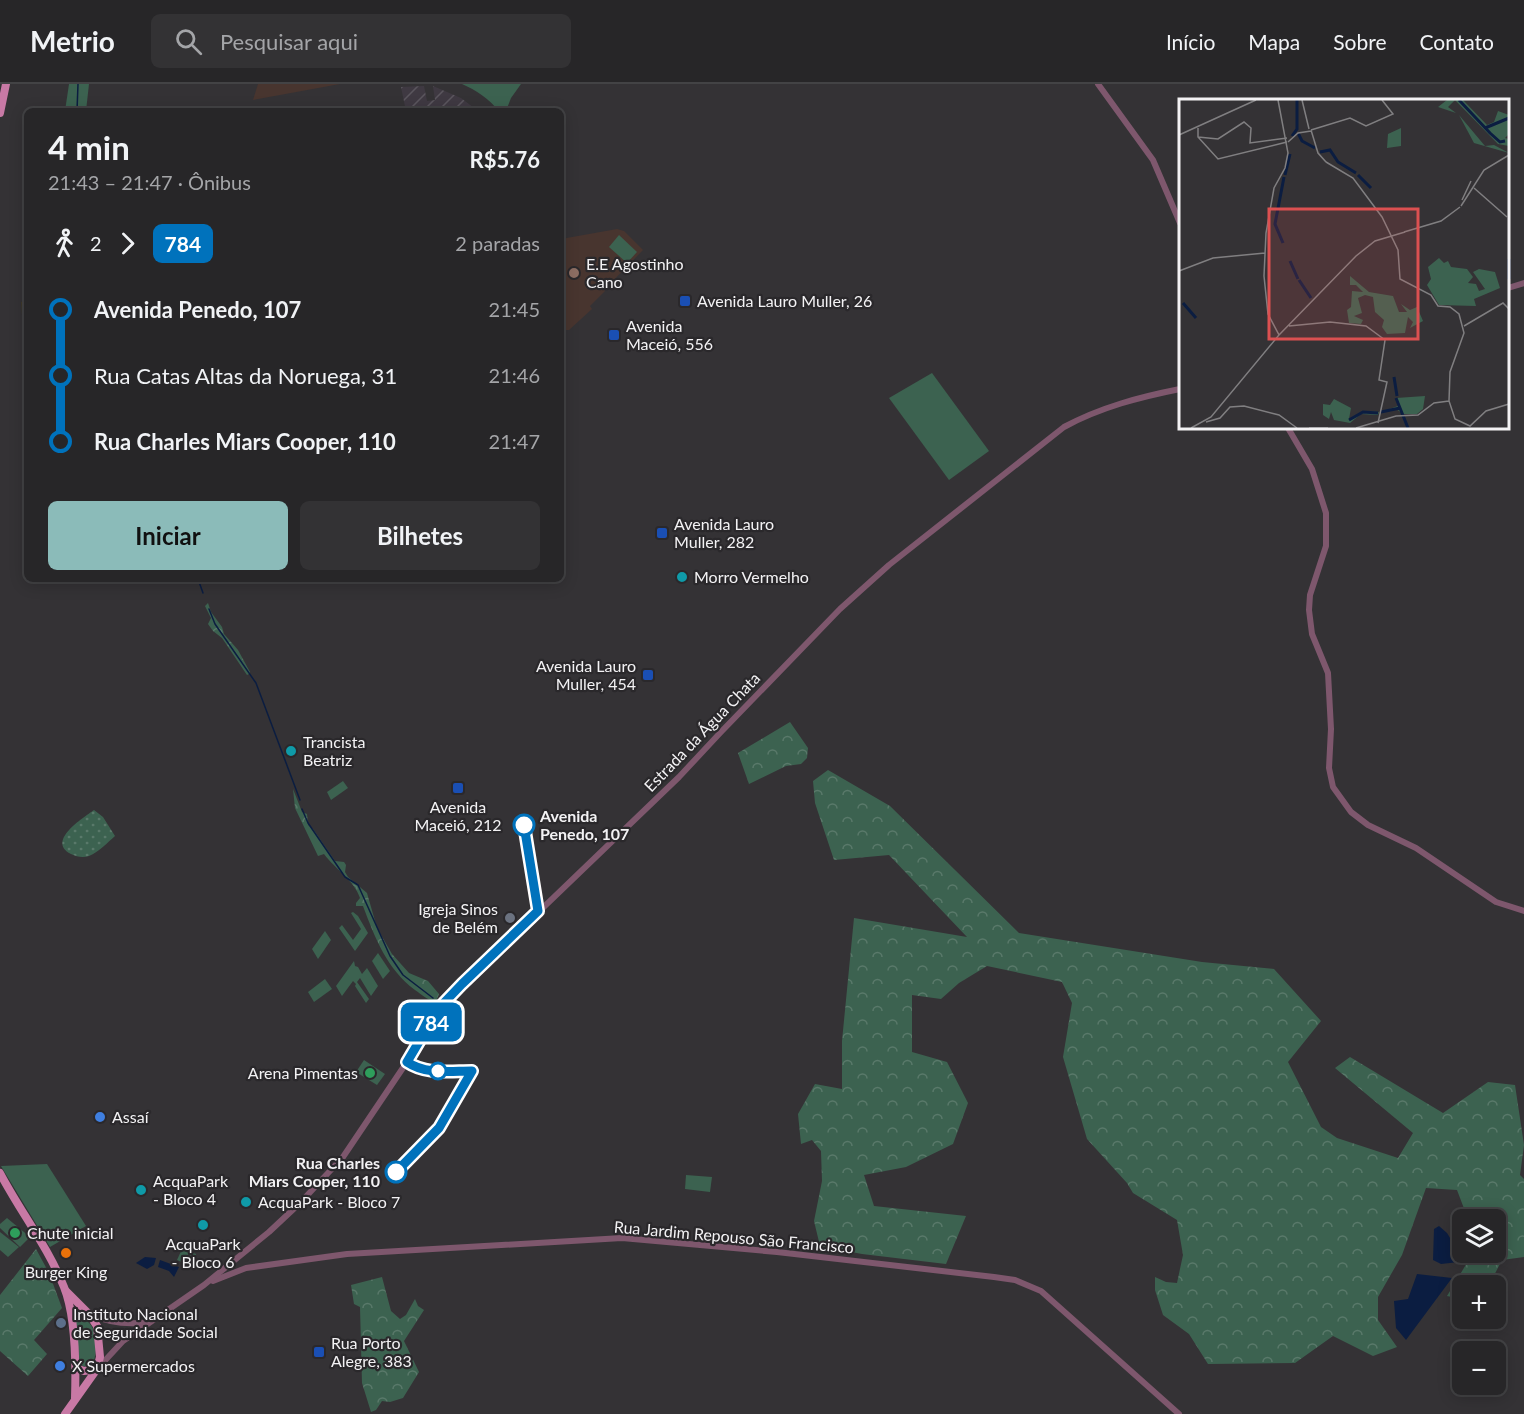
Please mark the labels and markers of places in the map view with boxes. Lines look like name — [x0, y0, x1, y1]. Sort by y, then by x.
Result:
place label: E.E Agostinho Cano — [586, 254, 684, 291]
marker: E.E Agostinho Cano — [567, 266, 581, 280]
place label: Avenida Lauro Muller, 26 — [697, 291, 872, 310]
marker: Avenida Lauro Muller, 26 — [678, 294, 692, 308]
place label: Avenida Maceió, 556 — [626, 316, 713, 353]
marker: Avenida Maceió, 556 — [607, 328, 621, 342]
place label: Avenida Lauro Muller, 282 — [674, 514, 774, 551]
marker: Avenida Lauro Muller, 282 — [655, 526, 669, 540]
place label: Morro Vermelho — [694, 567, 809, 586]
marker: Morro Vermelho — [675, 570, 689, 584]
place label: Avenida Lauro Muller, 454 — [536, 656, 636, 693]
marker: Avenida Lauro Muller, 454 — [641, 668, 655, 682]
place label: Trancista Beatriz — [303, 732, 365, 769]
marker: Trancista Beatriz — [284, 744, 298, 758]
marker: Avenida Maceió, 212 — [451, 781, 465, 795]
place label: Avenida Maceió, 212 — [415, 797, 502, 834]
place label: Avenida Penedo, 107 — [539, 806, 629, 843]
marker: Avenida Penedo, 107 — [513, 814, 535, 836]
place label: Igreja Sinos de Belém — [418, 899, 498, 936]
marker: Igreja Sinos de Belém — [503, 911, 517, 925]
unlabelled marker — [429, 1062, 447, 1080]
place label: Arena Pimentas — [248, 1063, 358, 1082]
marker: Arena Pimentas — [363, 1066, 377, 1080]
place label: Assaí — [112, 1107, 150, 1126]
marker: Assaí — [93, 1110, 107, 1124]
place label: Rua Charles Miars Cooper, 110 — [249, 1153, 380, 1190]
marker: Rua Charles Miars Cooper, 110 — [385, 1161, 407, 1183]
place label: AcquaPark - Bloco 4 — [153, 1171, 229, 1208]
marker: AcquaPark - Bloco 4 — [134, 1183, 148, 1197]
place label: AcquaPark - Bloco 7 — [258, 1192, 400, 1211]
marker: AcquaPark - Bloco 7 — [239, 1195, 253, 1209]
marker: AcquaPark - Bloco 6 — [196, 1218, 210, 1232]
place label: Chute inicial — [27, 1223, 114, 1242]
marker: Chute inicial — [8, 1226, 22, 1240]
place label: AcquaPark - Bloco 6 — [165, 1234, 241, 1271]
marker: Burger King — [59, 1246, 73, 1260]
place label: Burger King — [25, 1262, 107, 1281]
place label: Instituto Nacional de Seguridade Social — [73, 1304, 218, 1341]
marker: Instituto Nacional de Seguridade Social — [54, 1316, 68, 1330]
place label: Rua Porto Alegre, 383 — [331, 1333, 412, 1370]
marker: Rua Porto Alegre, 383 — [312, 1345, 326, 1359]
place label: X Supermercados — [72, 1356, 195, 1375]
marker: X Supermercados — [53, 1359, 67, 1373]

